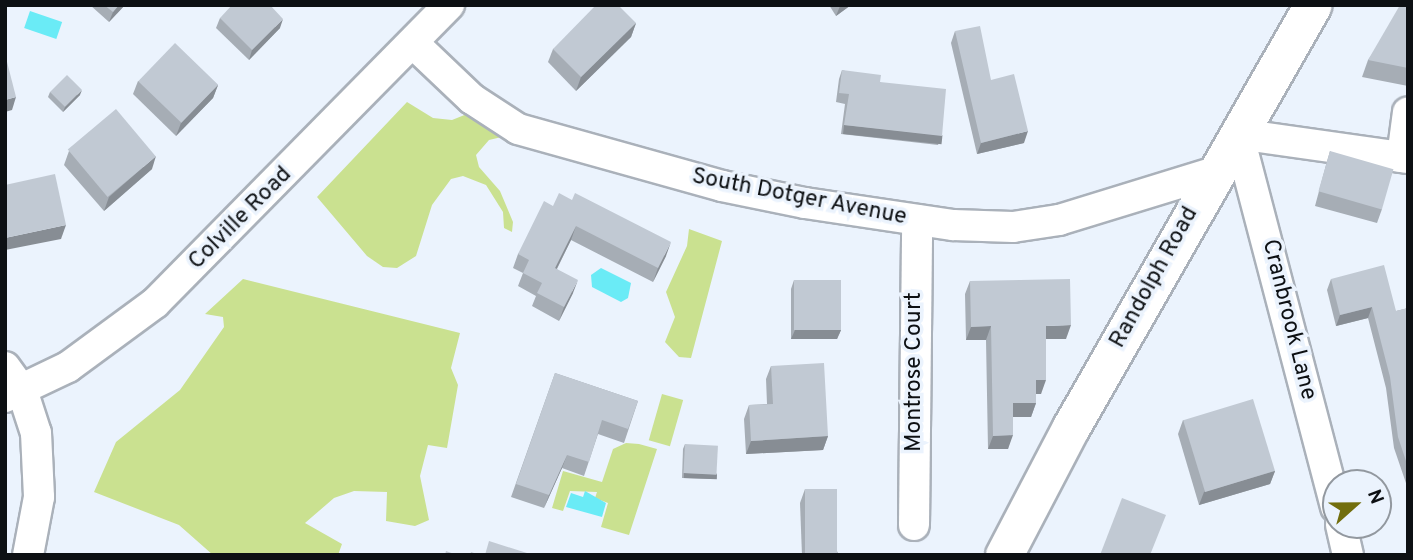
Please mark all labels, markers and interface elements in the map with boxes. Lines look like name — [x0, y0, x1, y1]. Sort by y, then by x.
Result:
street label: Colville Road — [184, 162, 298, 276]
street label: South Dotger Avenue — [689, 164, 909, 232]
street label: Randolph Road — [1105, 203, 1205, 353]
street label: Cranbrook Lane — [1255, 237, 1321, 403]
street label: Montrose Court — [901, 292, 929, 452]
north arrow — [1322, 469, 1392, 539]
text: N — [1361, 487, 1388, 508]

